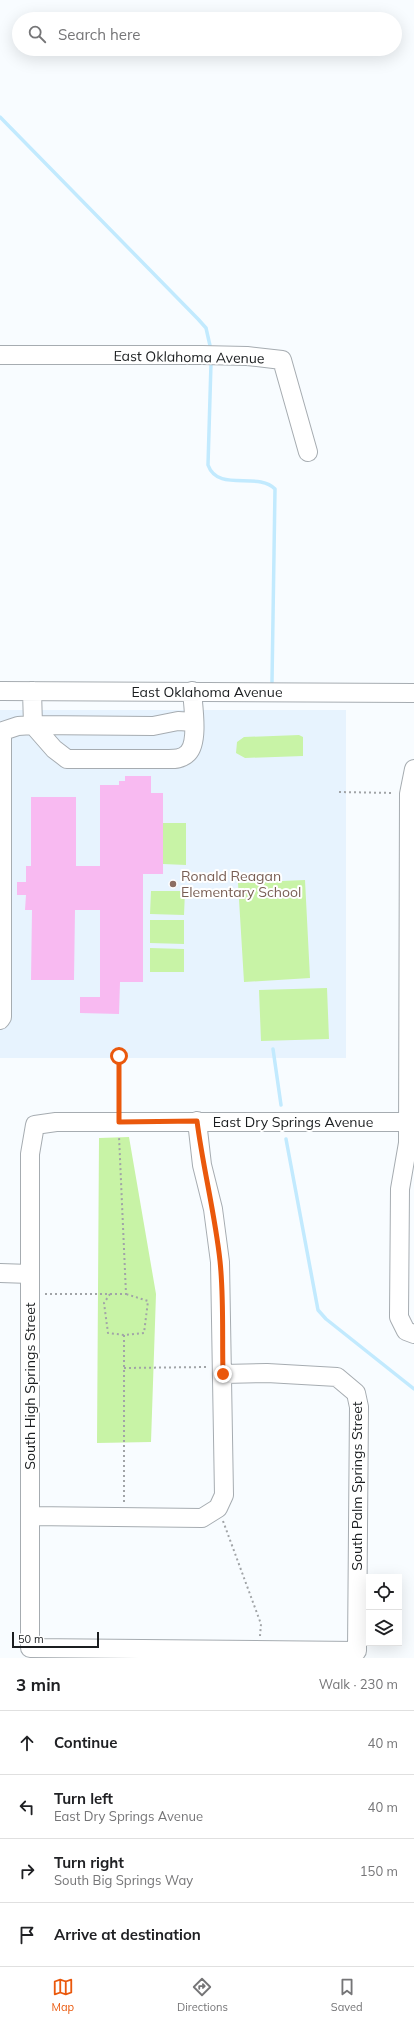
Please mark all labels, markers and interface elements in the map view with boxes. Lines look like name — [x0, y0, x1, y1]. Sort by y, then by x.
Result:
search box — [12, 12, 402, 56]
icon: search — [26, 23, 48, 45]
text: Search here — [58, 25, 140, 44]
street label: East Oklahoma Avenue — [113, 347, 265, 367]
street label: East Oklahoma Avenue — [131, 683, 283, 701]
place label: Ronald Reagan Elementary School — [181, 867, 301, 901]
marker: Ronald Reagan Elementary School — [168, 879, 178, 889]
route start — [110, 1047, 128, 1065]
street label: East Dry Springs Avenue — [213, 1113, 373, 1131]
street label: South High Springs Street — [21, 1302, 39, 1470]
route end — [214, 1365, 232, 1383]
street label: South Palm Springs Street — [348, 1401, 366, 1571]
map controls — [366, 1574, 402, 1646]
button: locate — [366, 1574, 402, 1610]
button: layers — [366, 1610, 402, 1646]
scale bar — [12, 1630, 99, 1649]
text: 50 m — [18, 1632, 44, 1646]
text: 3 min — [16, 1674, 61, 1695]
text: Walk · 230 m — [319, 1676, 398, 1692]
icon: ahead — [16, 1732, 38, 1754]
text: Continue — [54, 1733, 117, 1752]
text: 40 m — [368, 1735, 398, 1751]
text: Turn left — [54, 1789, 113, 1808]
icon: left — [16, 1796, 38, 1818]
text: 40 m — [368, 1799, 398, 1815]
text: East Dry Springs Avenue — [54, 1808, 203, 1824]
text: Turn right — [54, 1853, 124, 1872]
icon: right — [16, 1860, 38, 1882]
text: 150 m — [360, 1863, 398, 1879]
text: South Big Springs Way — [54, 1872, 193, 1888]
icon: arrive — [16, 1924, 38, 1946]
text: Arrive at destination — [54, 1925, 201, 1944]
tab: Map — [51, 1976, 74, 2014]
tab: Directions — [177, 1976, 228, 2014]
tab: Saved — [331, 1976, 363, 2014]

